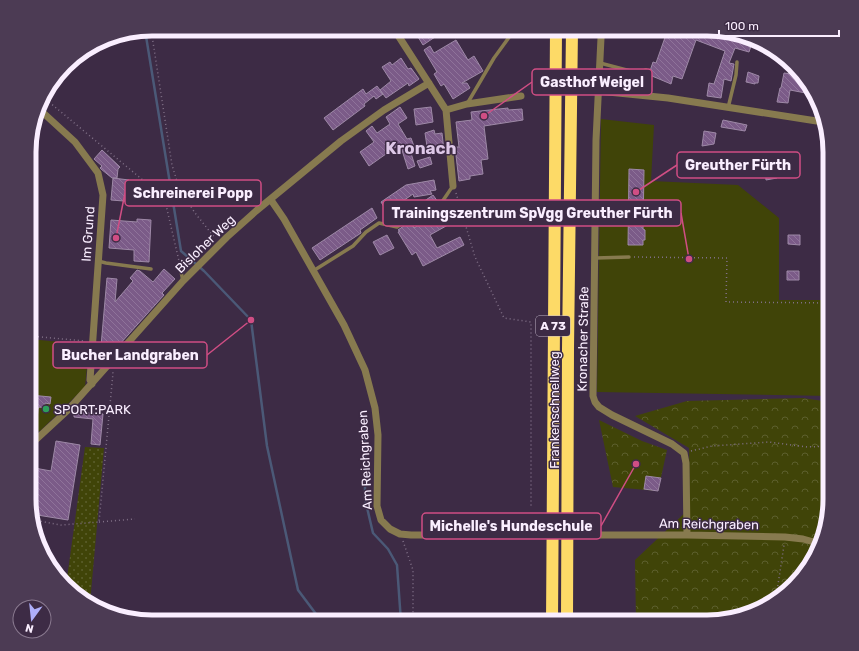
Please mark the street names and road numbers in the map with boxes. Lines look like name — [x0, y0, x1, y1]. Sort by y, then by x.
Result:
street label: Im Grund — [79, 206, 97, 262]
street label: Bisloher Weg — [172, 212, 239, 277]
street label: Kronacher Straße — [575, 286, 591, 392]
road number: A 73 — [536, 316, 570, 336]
street label: Frankenschnellweg — [547, 351, 563, 469]
street label: Am Reichgraben — [355, 410, 376, 510]
street label: Am Reichgraben — [659, 516, 759, 533]

